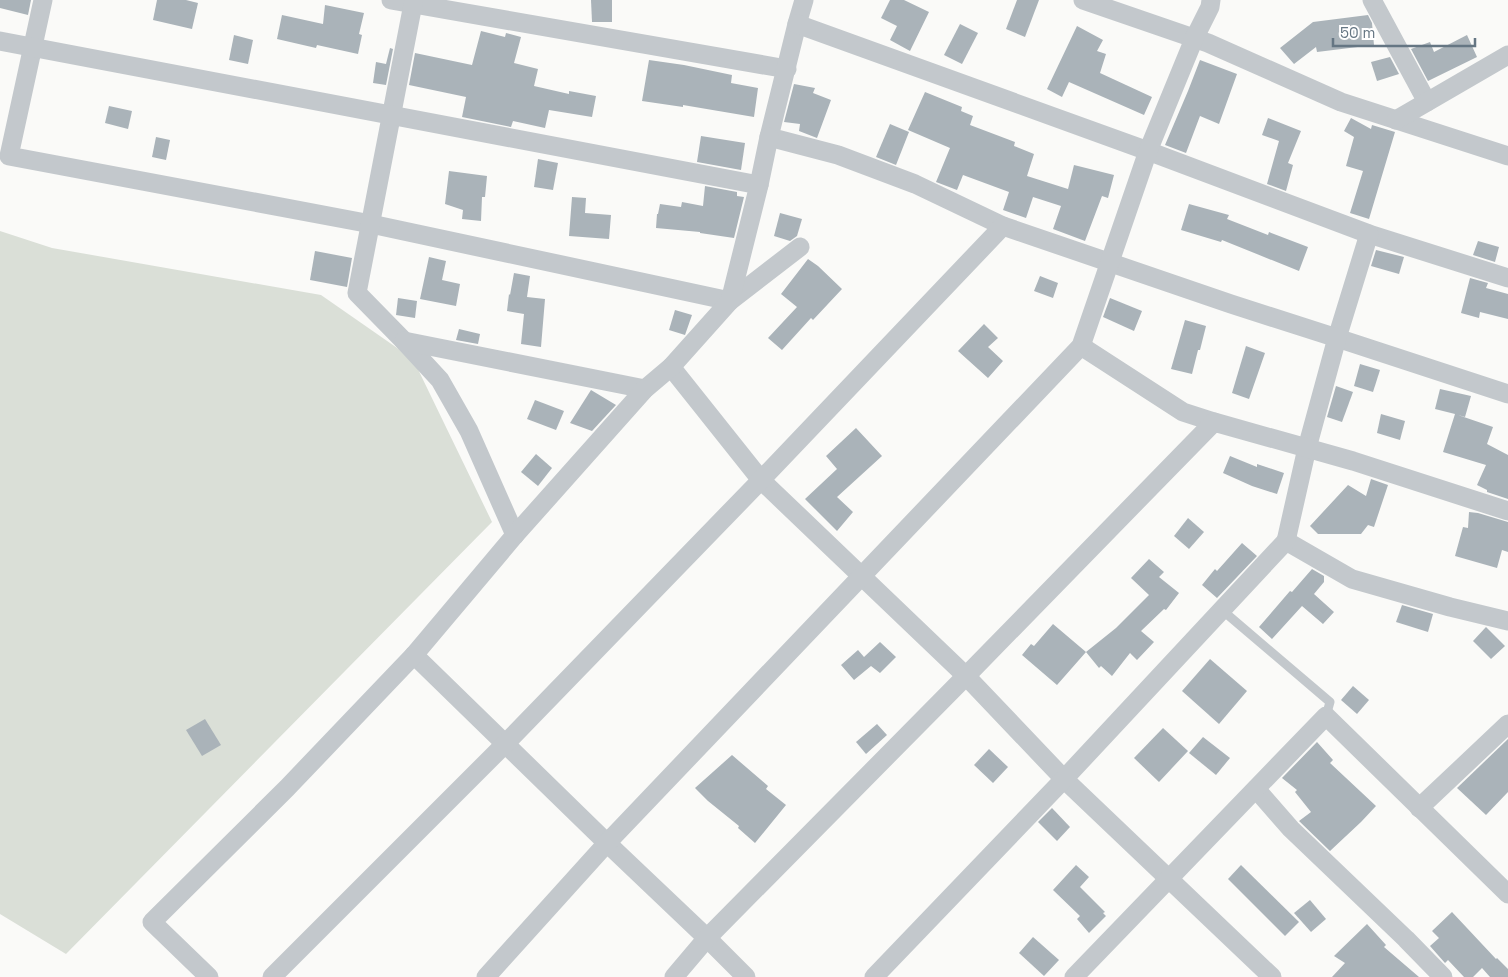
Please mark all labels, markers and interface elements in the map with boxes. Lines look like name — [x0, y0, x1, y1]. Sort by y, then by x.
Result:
scale bar — [1333, 15, 1476, 47]
text: 50 m — [1340, 23, 1375, 42]

